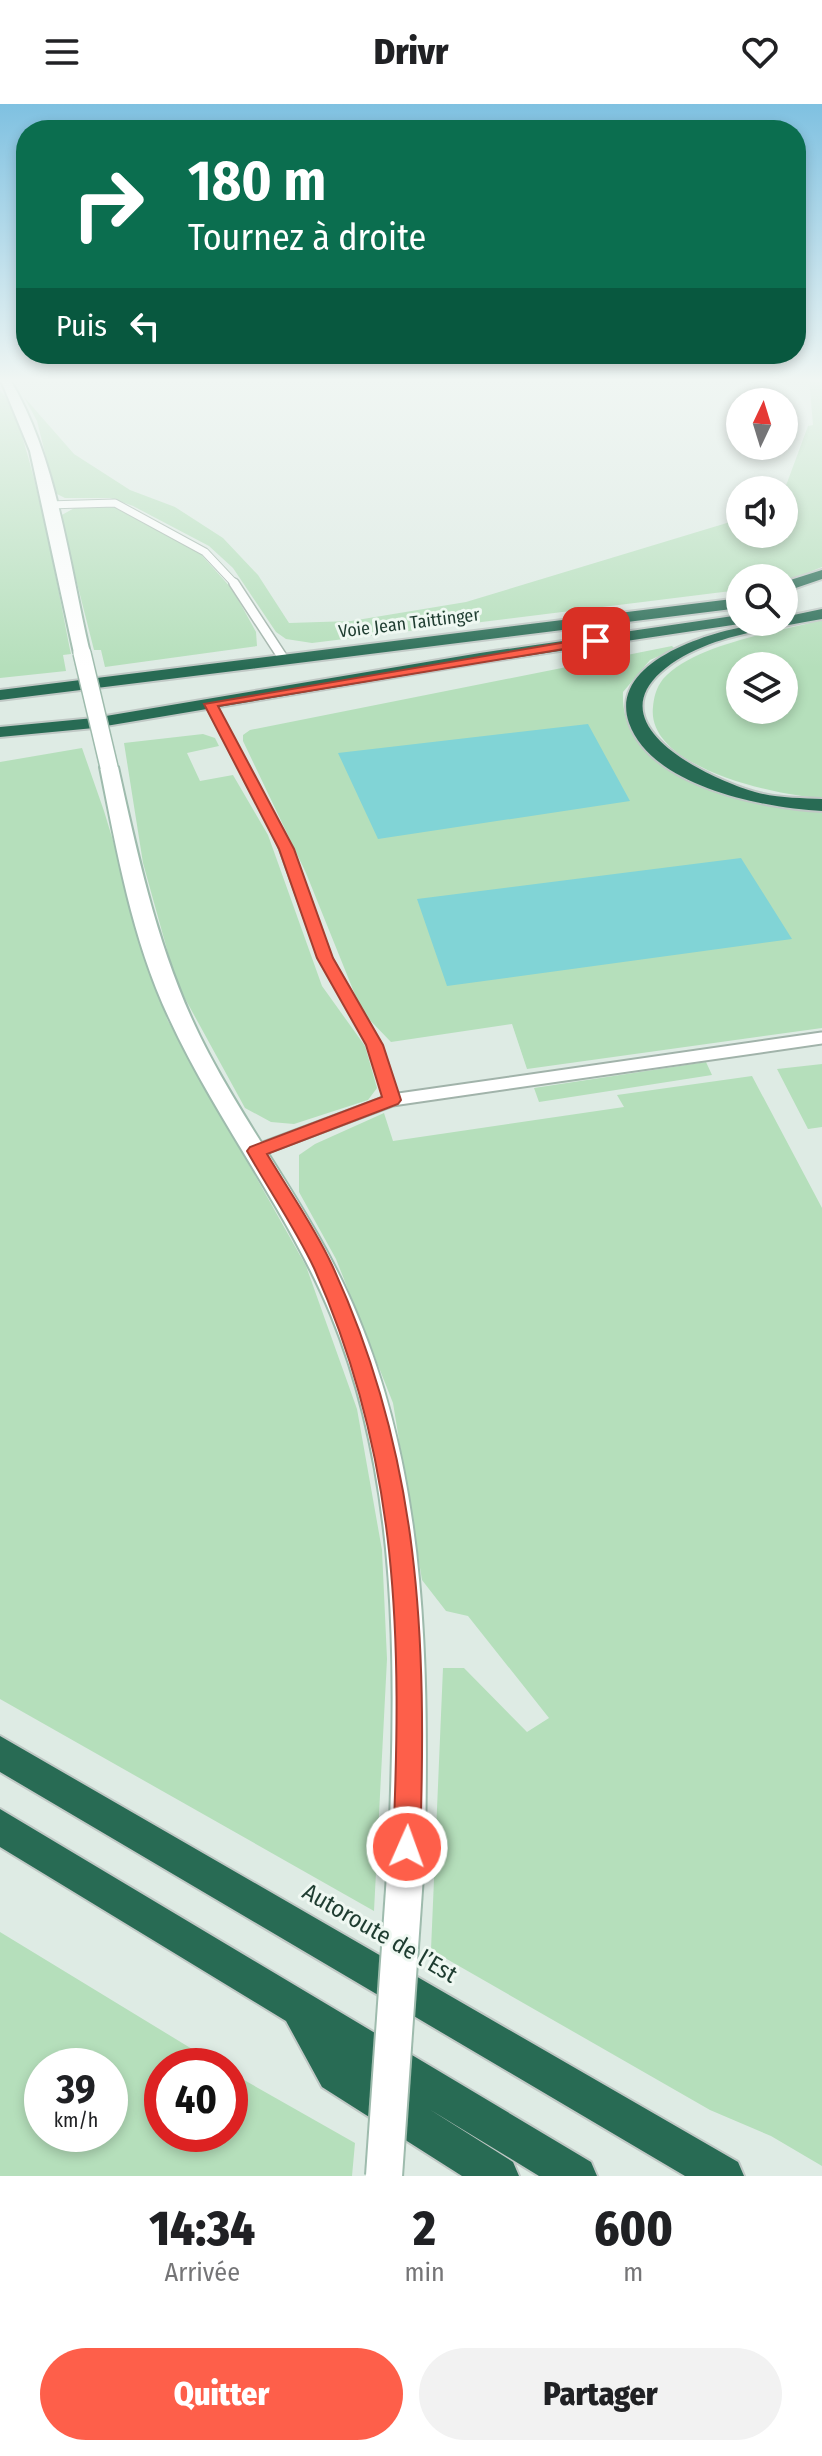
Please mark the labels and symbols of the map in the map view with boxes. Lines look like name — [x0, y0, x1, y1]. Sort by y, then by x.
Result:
north arrow — [726, 388, 798, 460]
street label: Voie Jean Taittinger — [337, 603, 481, 643]
pin — [562, 607, 630, 675]
position arrow — [365, 1805, 449, 1889]
street label: Autoroute de l’Est — [298, 1877, 462, 1989]
speed limit sign: 40 — [144, 2048, 248, 2152]

